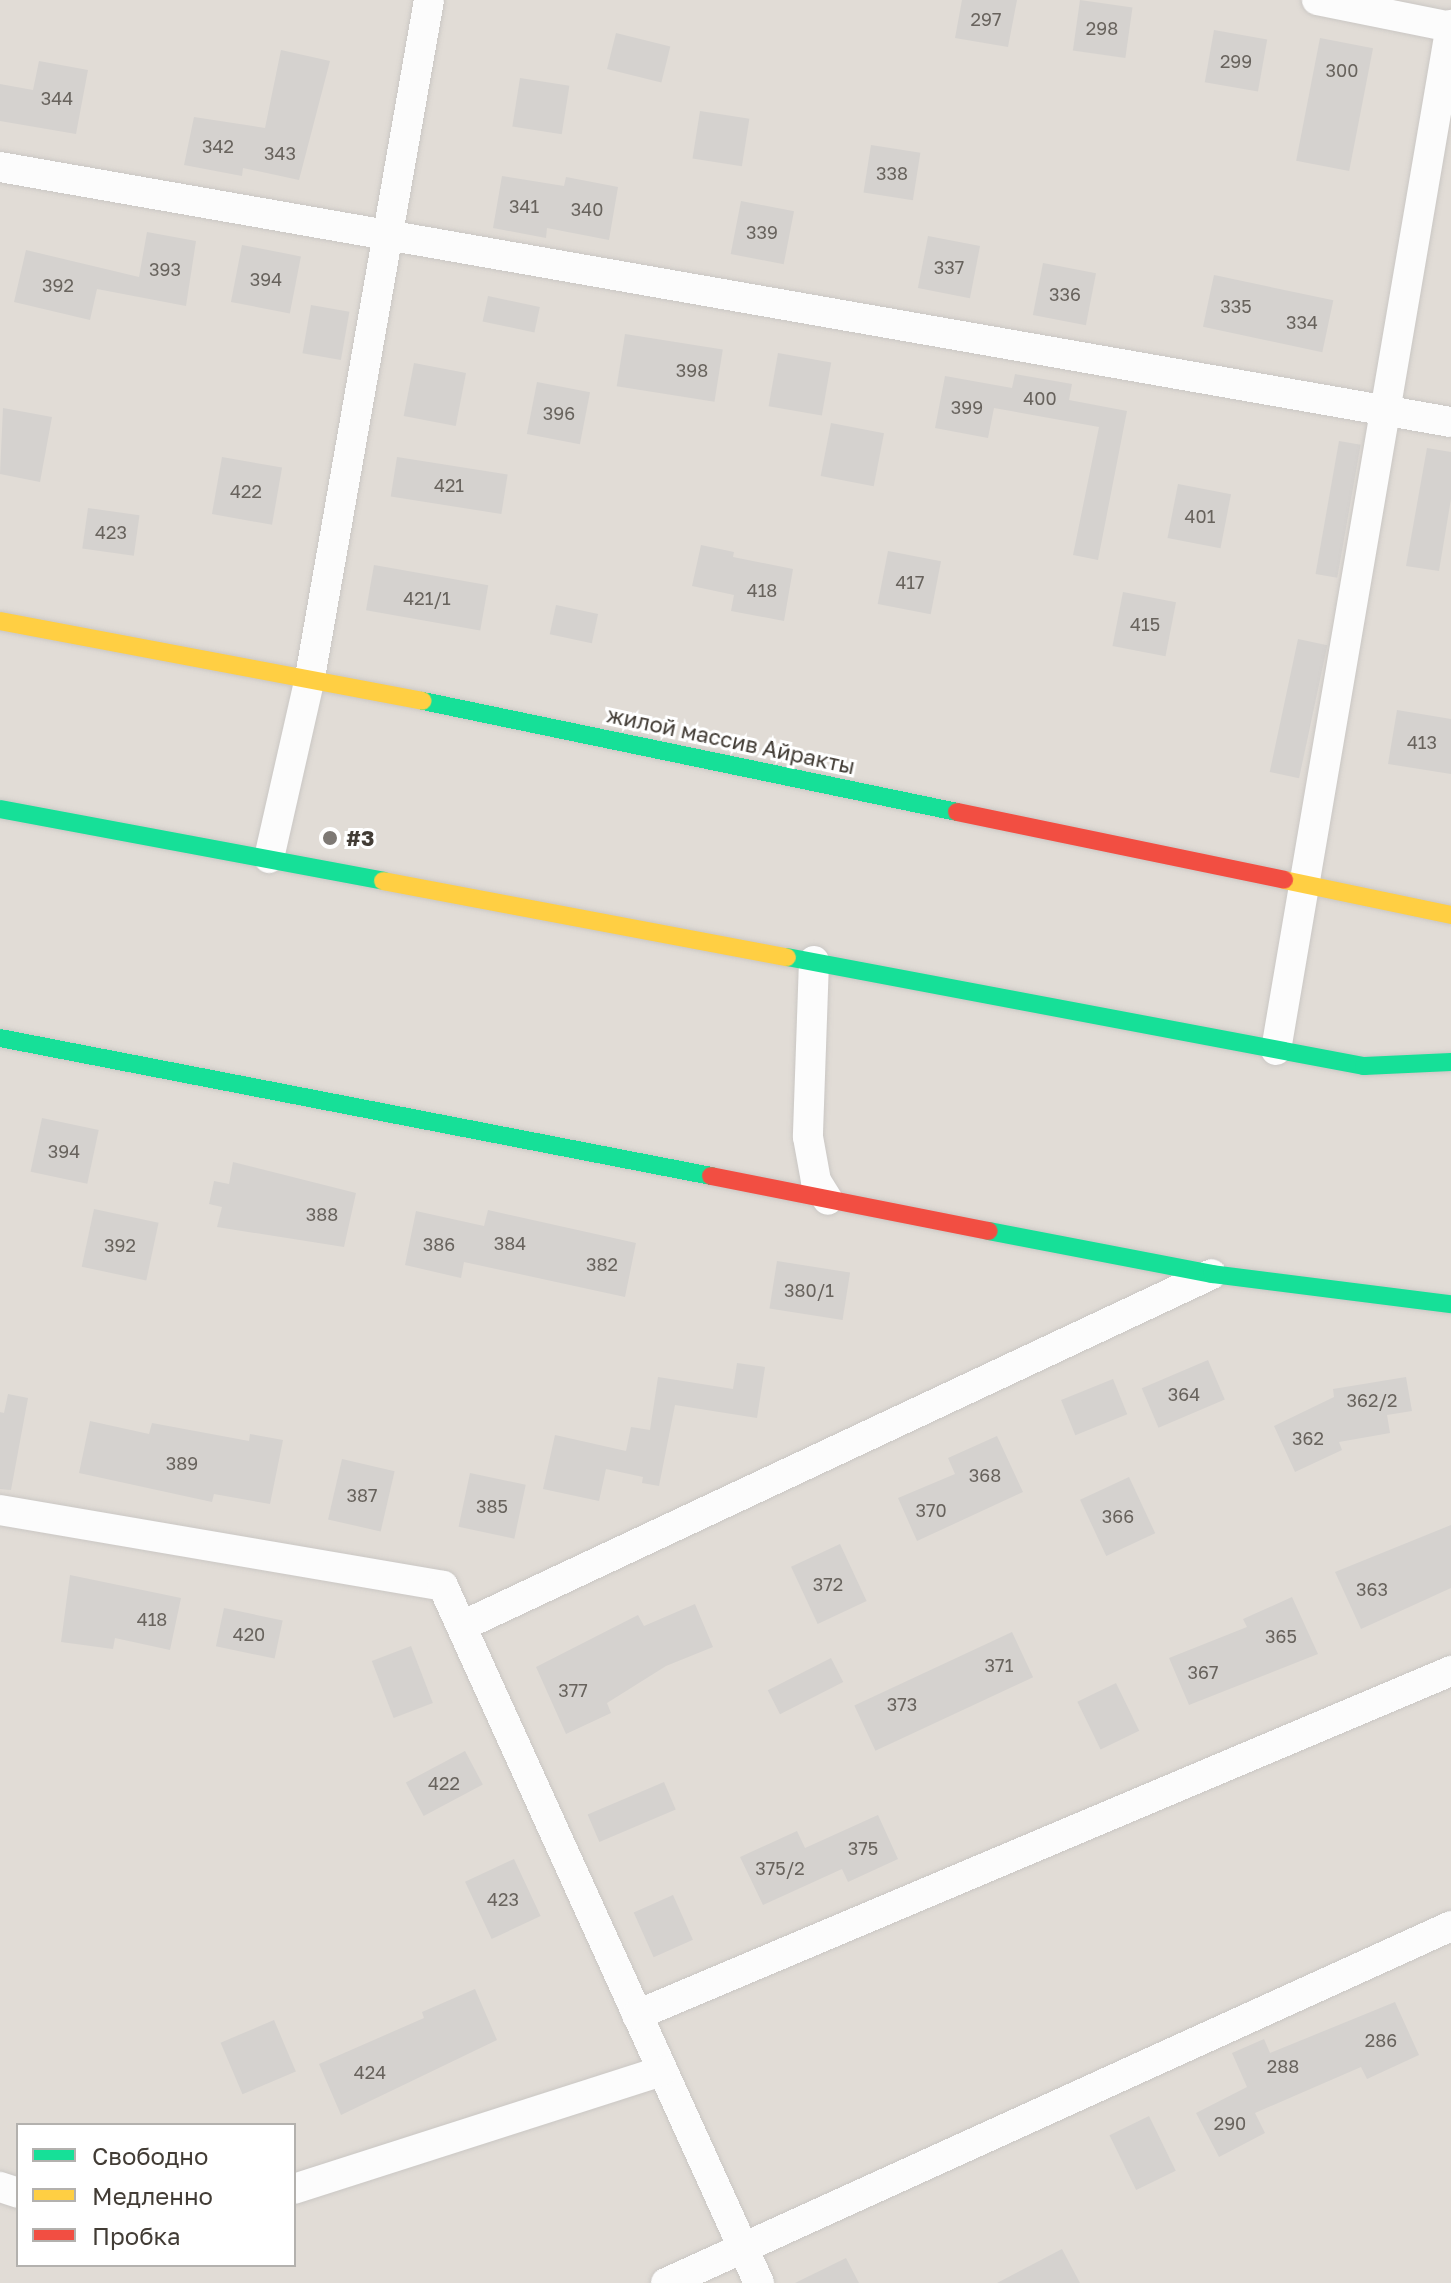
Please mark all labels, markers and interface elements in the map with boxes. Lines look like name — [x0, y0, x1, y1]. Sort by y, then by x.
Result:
house number: 297 — [971, 8, 1001, 30]
house number: 298 — [1086, 17, 1118, 39]
house number: 299 — [1220, 50, 1252, 72]
house number: 300 — [1326, 59, 1358, 81]
house number: 344 — [41, 87, 73, 109]
house number: 342 — [202, 135, 234, 157]
house number: 343 — [264, 142, 296, 164]
house number: 338 — [876, 162, 908, 184]
house number: 341 — [509, 195, 539, 217]
house number: 340 — [571, 198, 603, 220]
house number: 339 — [746, 221, 778, 243]
house number: 337 — [934, 256, 964, 278]
house number: 393 — [149, 258, 181, 280]
house number: 394 — [250, 268, 282, 290]
house number: 392 — [42, 274, 74, 296]
house number: 336 — [1049, 283, 1081, 305]
house number: 335 — [1220, 295, 1252, 317]
house number: 334 — [1286, 311, 1318, 333]
house number: 398 — [676, 359, 708, 381]
house number: 400 — [1023, 387, 1057, 409]
house number: 399 — [951, 396, 983, 418]
house number: 396 — [543, 402, 575, 424]
house number: 421 — [434, 474, 464, 496]
house number: 422 — [230, 480, 262, 502]
house number: 401 — [1185, 505, 1215, 527]
house number: 423 — [95, 521, 127, 543]
house number: 417 — [895, 571, 925, 593]
house number: 418 — [747, 579, 777, 601]
house number: 421/1 — [403, 587, 451, 609]
house number: 415 — [1130, 613, 1160, 635]
street label: жилой массив Айракты — [604, 701, 858, 779]
house number: 413 — [1407, 731, 1437, 753]
place label: #3 — [346, 825, 374, 851]
marker: #3 — [321, 829, 339, 847]
house number: 394 — [48, 1140, 80, 1162]
house number: 388 — [306, 1203, 338, 1225]
house number: 384 — [494, 1232, 526, 1254]
house number: 386 — [423, 1233, 455, 1255]
house number: 392 — [104, 1234, 136, 1256]
house number: 382 — [586, 1253, 618, 1275]
house number: 380/1 — [784, 1279, 834, 1301]
house number: 364 — [1168, 1383, 1200, 1405]
house number: 362/2 — [1347, 1389, 1397, 1411]
house number: 362 — [1292, 1427, 1324, 1449]
house number: 389 — [166, 1452, 198, 1474]
house number: 368 — [969, 1464, 1001, 1486]
house number: 387 — [346, 1484, 378, 1506]
house number: 385 — [476, 1495, 508, 1517]
house number: 370 — [915, 1499, 947, 1521]
house number: 366 — [1102, 1505, 1134, 1527]
house number: 372 — [813, 1573, 843, 1595]
house number: 363 — [1356, 1578, 1388, 1600]
house number: 418 — [137, 1608, 167, 1630]
house number: 420 — [233, 1623, 265, 1645]
house number: 365 — [1265, 1625, 1297, 1647]
house number: 371 — [985, 1654, 1013, 1676]
house number: 367 — [1188, 1661, 1218, 1683]
house number: 377 — [558, 1679, 588, 1701]
house number: 373 — [887, 1693, 917, 1715]
house number: 422 — [428, 1772, 460, 1794]
house number: 375 — [848, 1837, 878, 1859]
house number: 375/2 — [755, 1857, 805, 1879]
house number: 423 — [487, 1888, 519, 1910]
house number: 286 — [1365, 2029, 1397, 2051]
house number: 288 — [1267, 2055, 1299, 2077]
house number: 424 — [354, 2061, 386, 2083]
house number: 290 — [1214, 2112, 1246, 2134]
legend — [16, 2123, 296, 2267]
text: Свободно — [92, 2141, 208, 2170]
text: Медленно — [92, 2181, 213, 2210]
text: Пробка — [92, 2221, 181, 2250]

